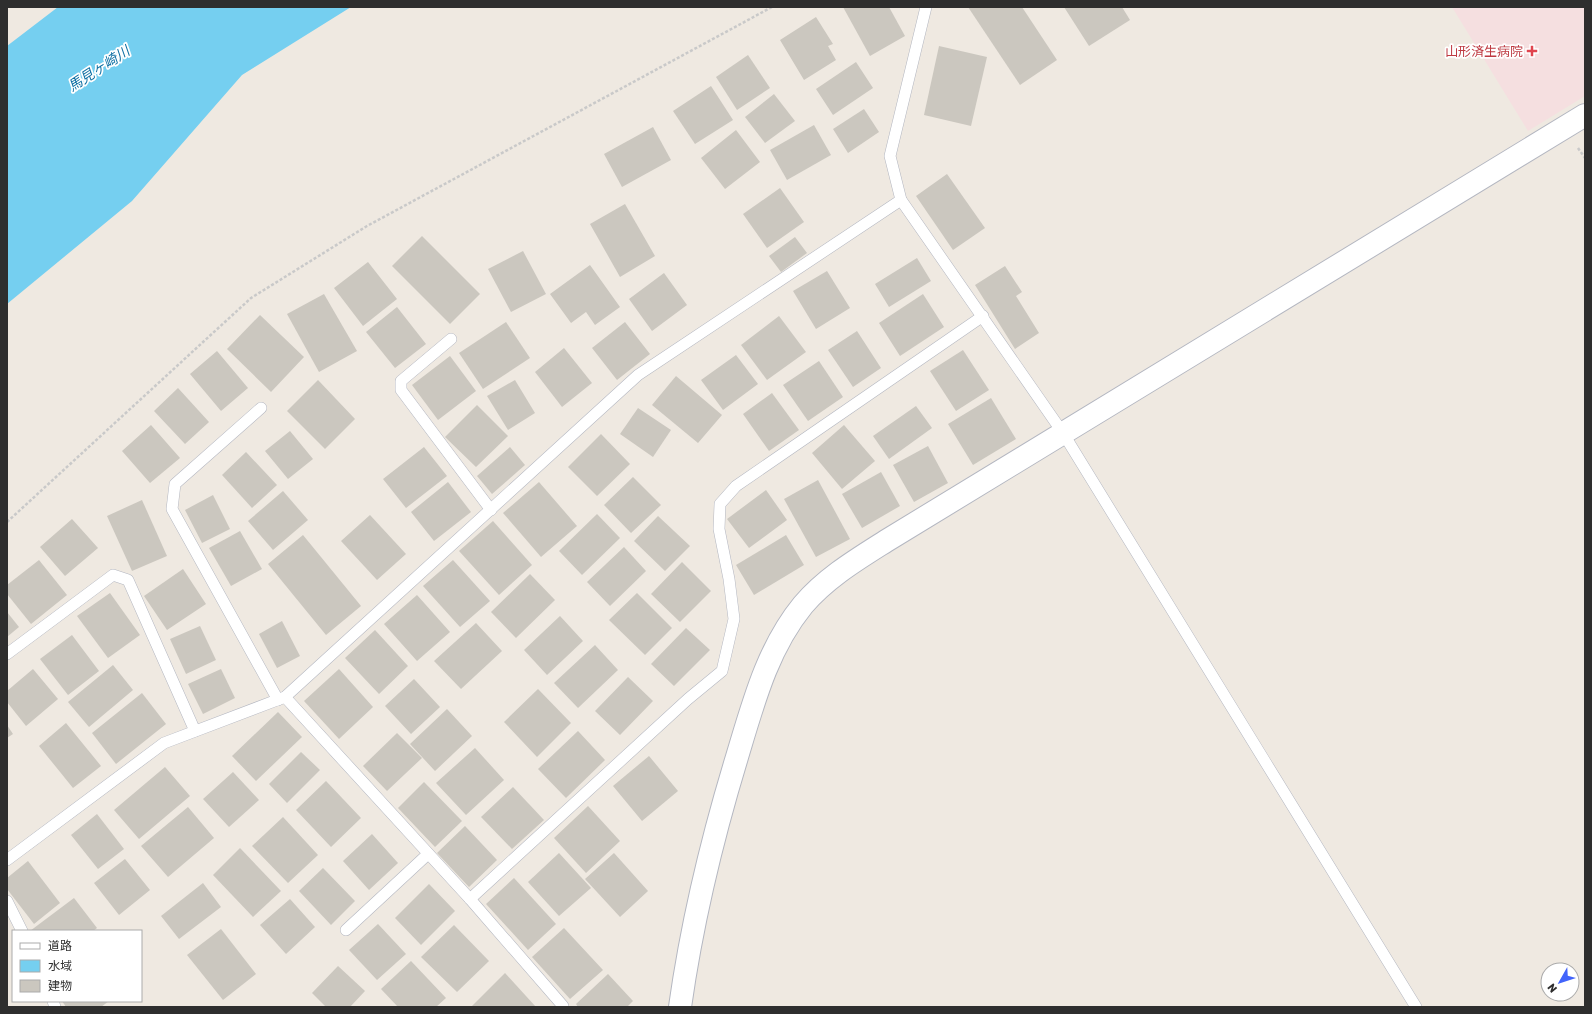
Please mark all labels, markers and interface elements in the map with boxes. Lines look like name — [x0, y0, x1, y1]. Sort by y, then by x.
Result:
water label: 馬見ヶ崎川 — [65, 42, 135, 95]
place label: 山形済生病院 — [1445, 44, 1523, 59]
marker: 山形済生病院 — [1526, 45, 1538, 57]
legend — [12, 930, 142, 1002]
text: 道路 — [48, 939, 72, 953]
text: 水域 — [48, 959, 72, 973]
north arrow — [1540, 962, 1580, 1002]
text: 建物 — [48, 979, 72, 993]
text: N — [1545, 981, 1560, 995]

